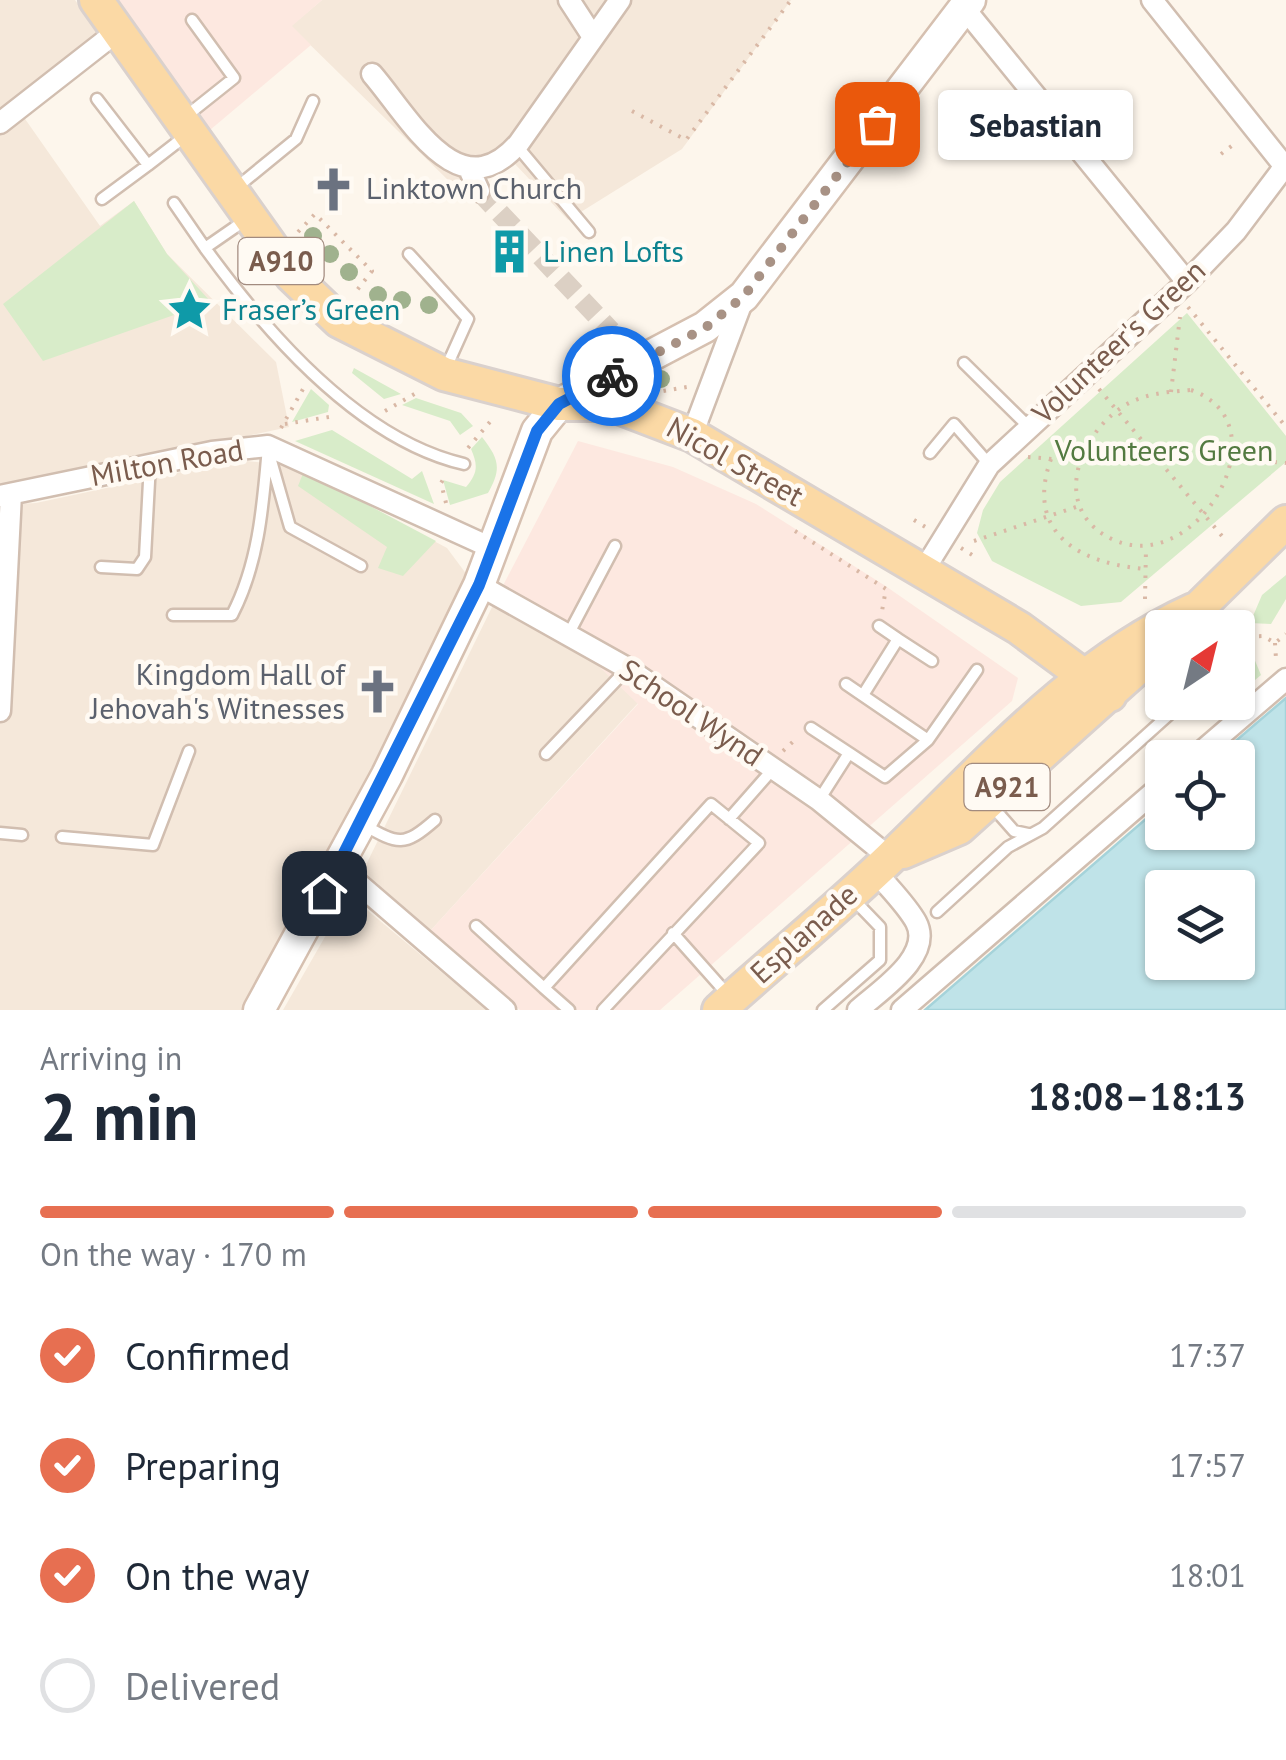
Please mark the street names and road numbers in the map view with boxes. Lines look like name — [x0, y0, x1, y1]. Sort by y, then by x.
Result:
road number: A910 — [238, 238, 324, 284]
street label: Volunteer's Green — [1022, 250, 1213, 432]
street label: Nicol Street — [660, 407, 811, 514]
street label: Milton Road — [87, 429, 246, 494]
street label: School Wynd — [612, 649, 771, 774]
road number: A921 — [964, 764, 1050, 810]
street label: Esplanade — [741, 874, 865, 991]

